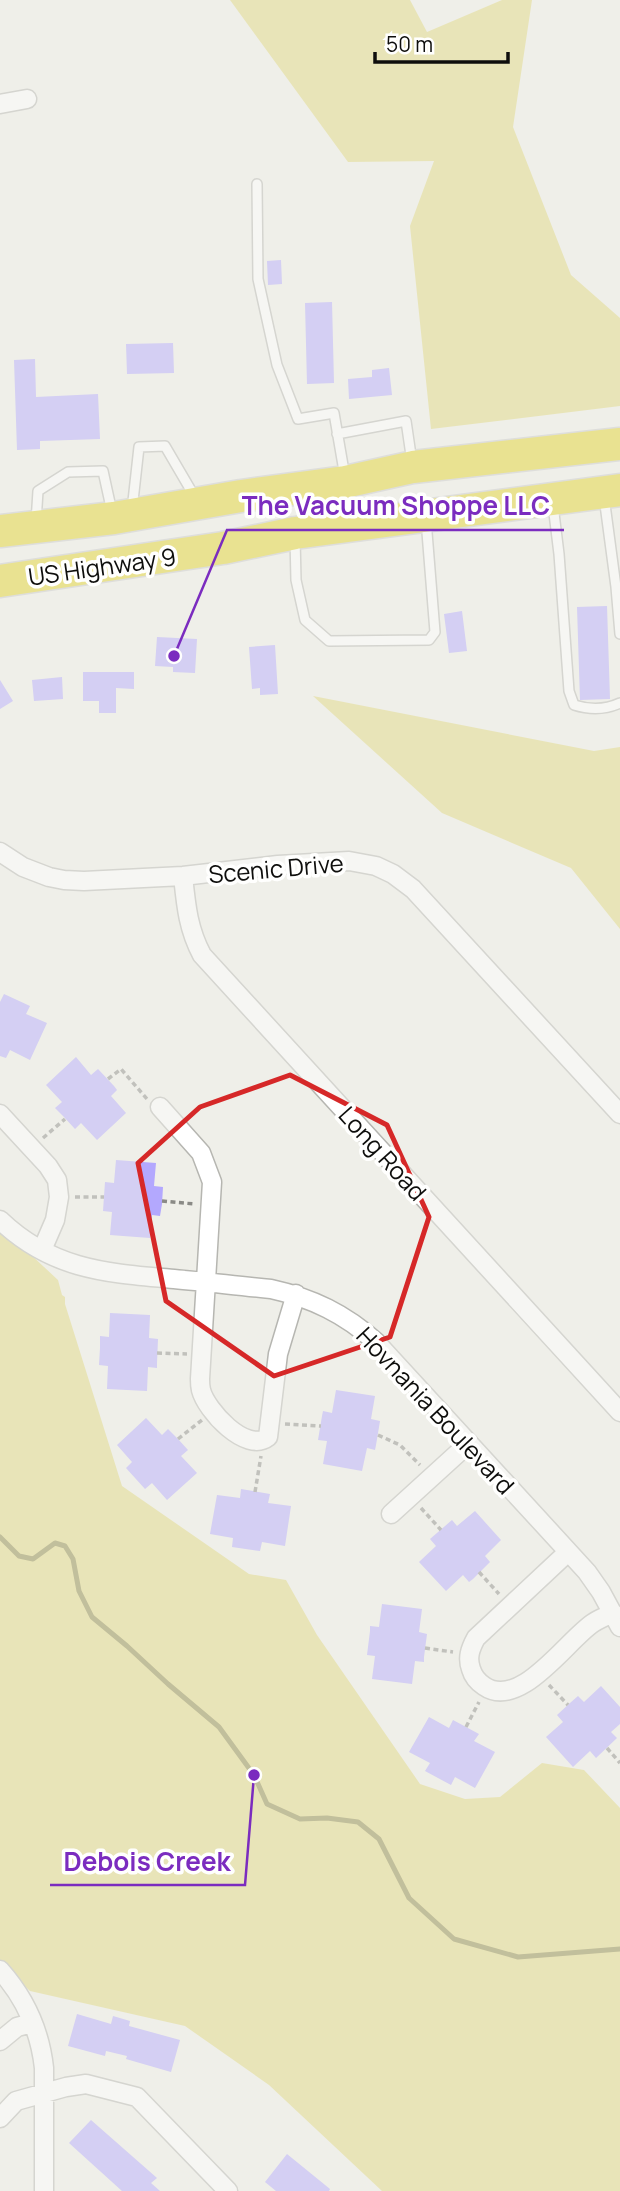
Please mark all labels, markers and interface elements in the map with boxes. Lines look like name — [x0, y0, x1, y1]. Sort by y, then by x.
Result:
scale bar — [375, 21, 508, 65]
text: 50 m — [386, 30, 433, 58]
callout: The Vacuum Shoppe LLC — [227, 483, 564, 530]
text: The Vacuum Shoppe LLC — [242, 487, 550, 523]
street label: US Highway 9 — [26, 539, 178, 593]
street label: Scenic Drive — [207, 846, 345, 890]
street label: Long Road — [332, 1099, 434, 1207]
street label: Hovnania Boulevard — [350, 1319, 522, 1501]
callout: Debois Creek — [50, 1838, 245, 1885]
text: Debois Creek — [63, 1843, 232, 1879]

